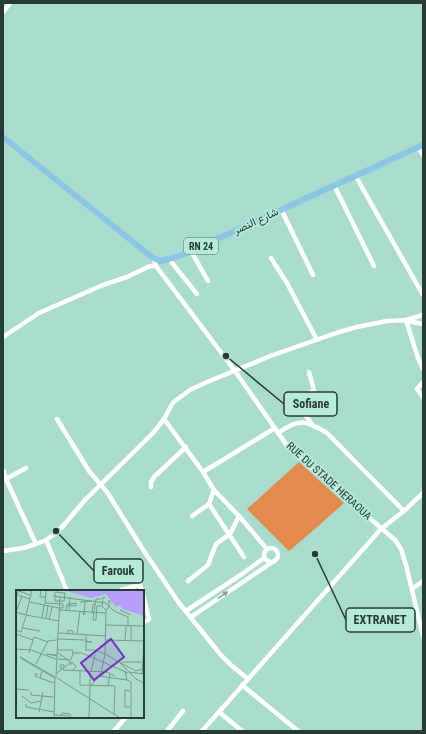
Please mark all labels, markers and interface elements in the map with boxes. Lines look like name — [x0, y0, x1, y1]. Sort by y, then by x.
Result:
street label: شارع النصر — [231, 205, 281, 238]
road number: RN 24 — [184, 238, 218, 254]
callout: Sofiane — [284, 392, 337, 416]
text: Sofiane — [293, 397, 329, 411]
street label: RUE DU STADE HERAOUA — [284, 439, 375, 523]
callout: Farouk — [94, 559, 143, 583]
text: Farouk — [102, 564, 135, 578]
inset map — [16, 590, 144, 718]
one-way arrow — [218, 591, 228, 599]
callout: EXTRANET — [346, 608, 415, 632]
text: EXTRANET — [354, 613, 407, 627]

